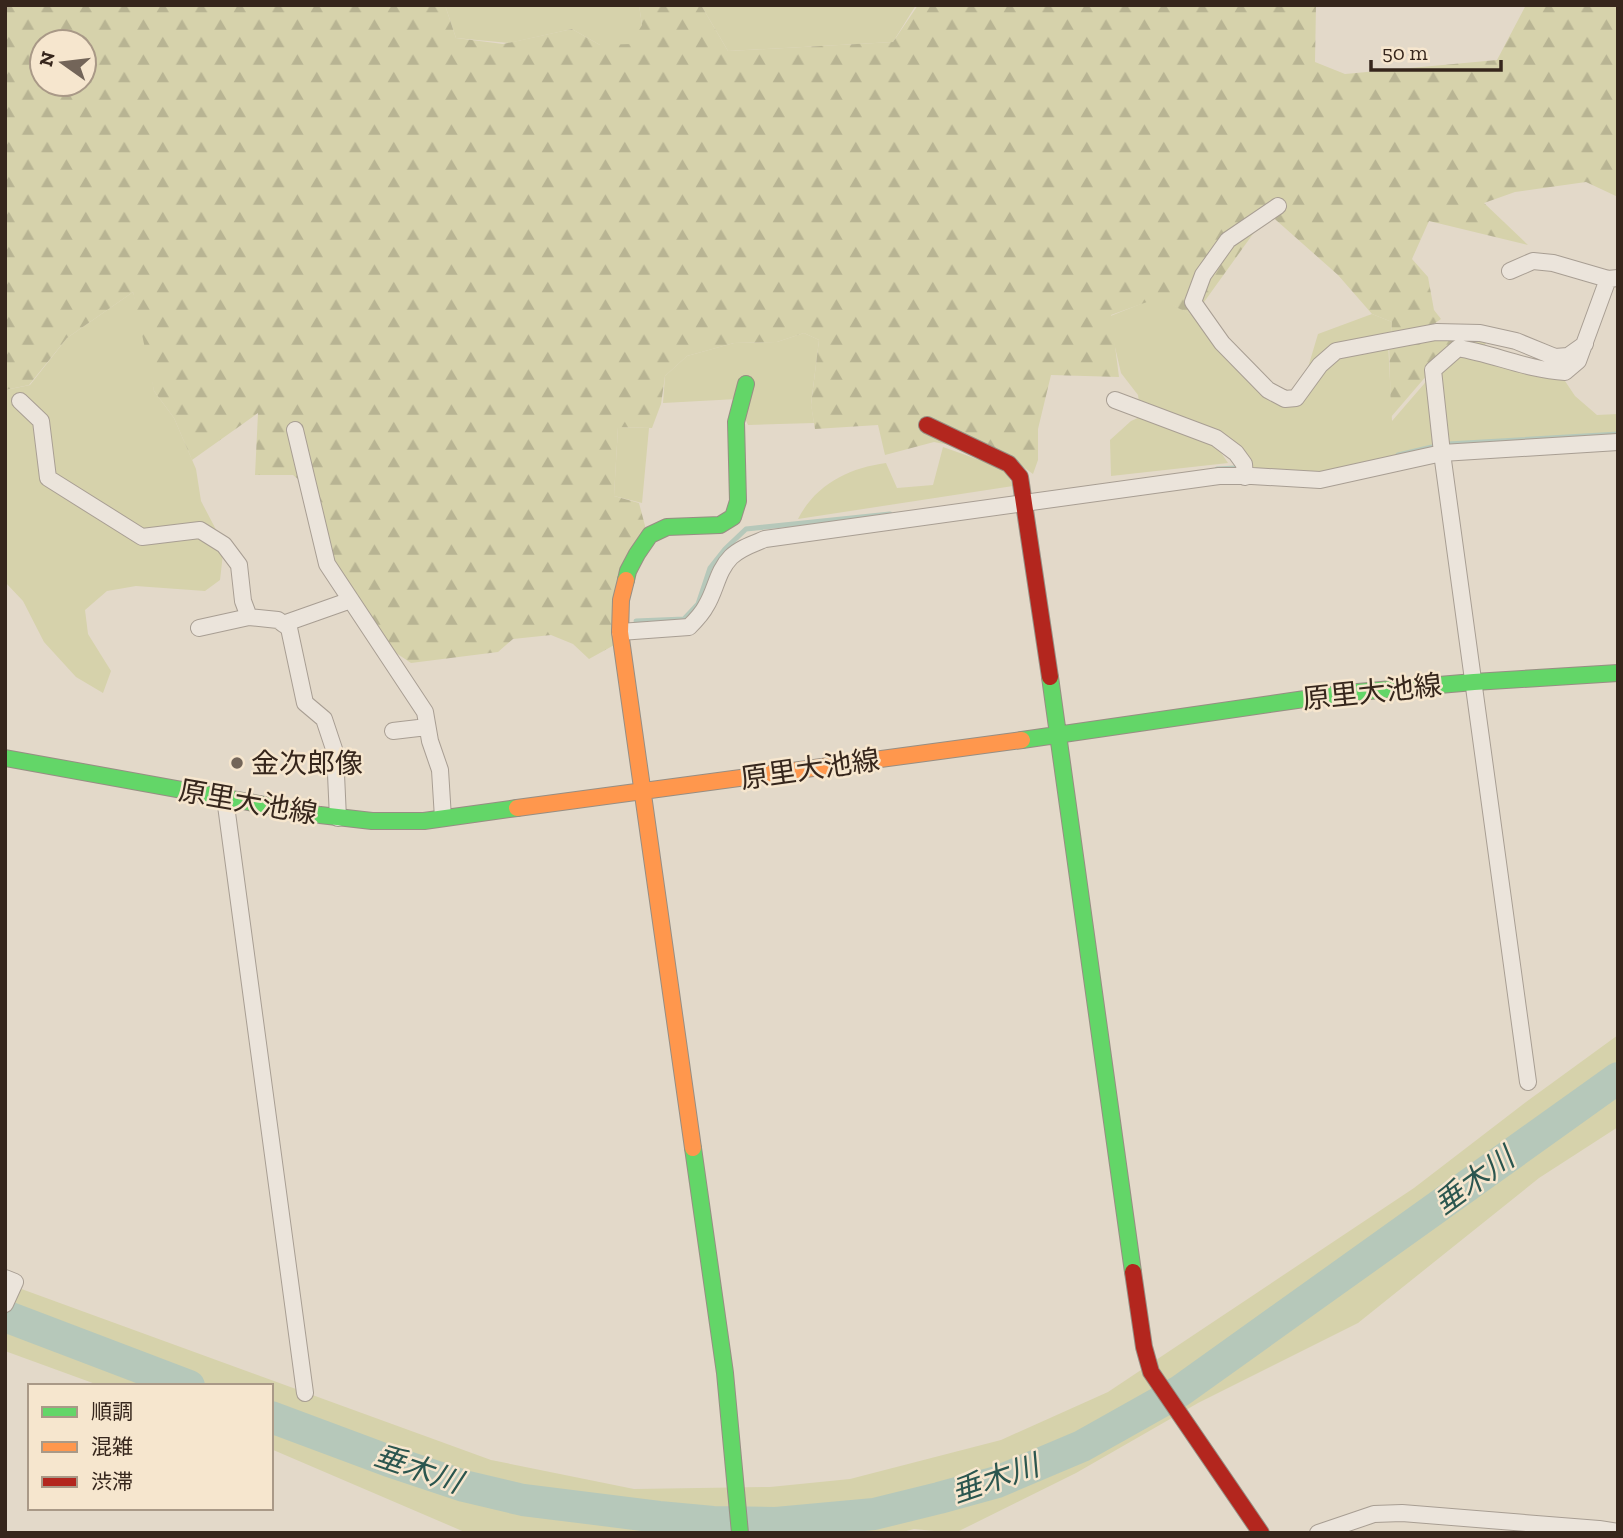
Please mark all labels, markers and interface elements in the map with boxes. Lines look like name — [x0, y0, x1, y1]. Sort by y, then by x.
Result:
north arrow — [28, 28, 98, 98]
scale bar — [1371, 28, 1500, 72]
text: 50 m — [1382, 40, 1428, 65]
text: N — [34, 49, 60, 69]
street label: 原里大池線 — [1301, 668, 1443, 716]
street label: 原里大池線 — [738, 743, 882, 795]
place label: 金次郎像 — [251, 747, 363, 780]
marker: 金次郎像 — [229, 755, 245, 771]
street label: 原里大池線 — [176, 774, 320, 830]
water label: 垂木川 — [1427, 1138, 1523, 1222]
legend — [28, 1384, 273, 1510]
text: 順調 — [91, 1399, 133, 1424]
text: 混雑 — [91, 1434, 133, 1459]
water label: 垂木川 — [370, 1437, 469, 1502]
water label: 垂木川 — [947, 1446, 1046, 1511]
text: 渋滞 — [91, 1469, 133, 1494]

